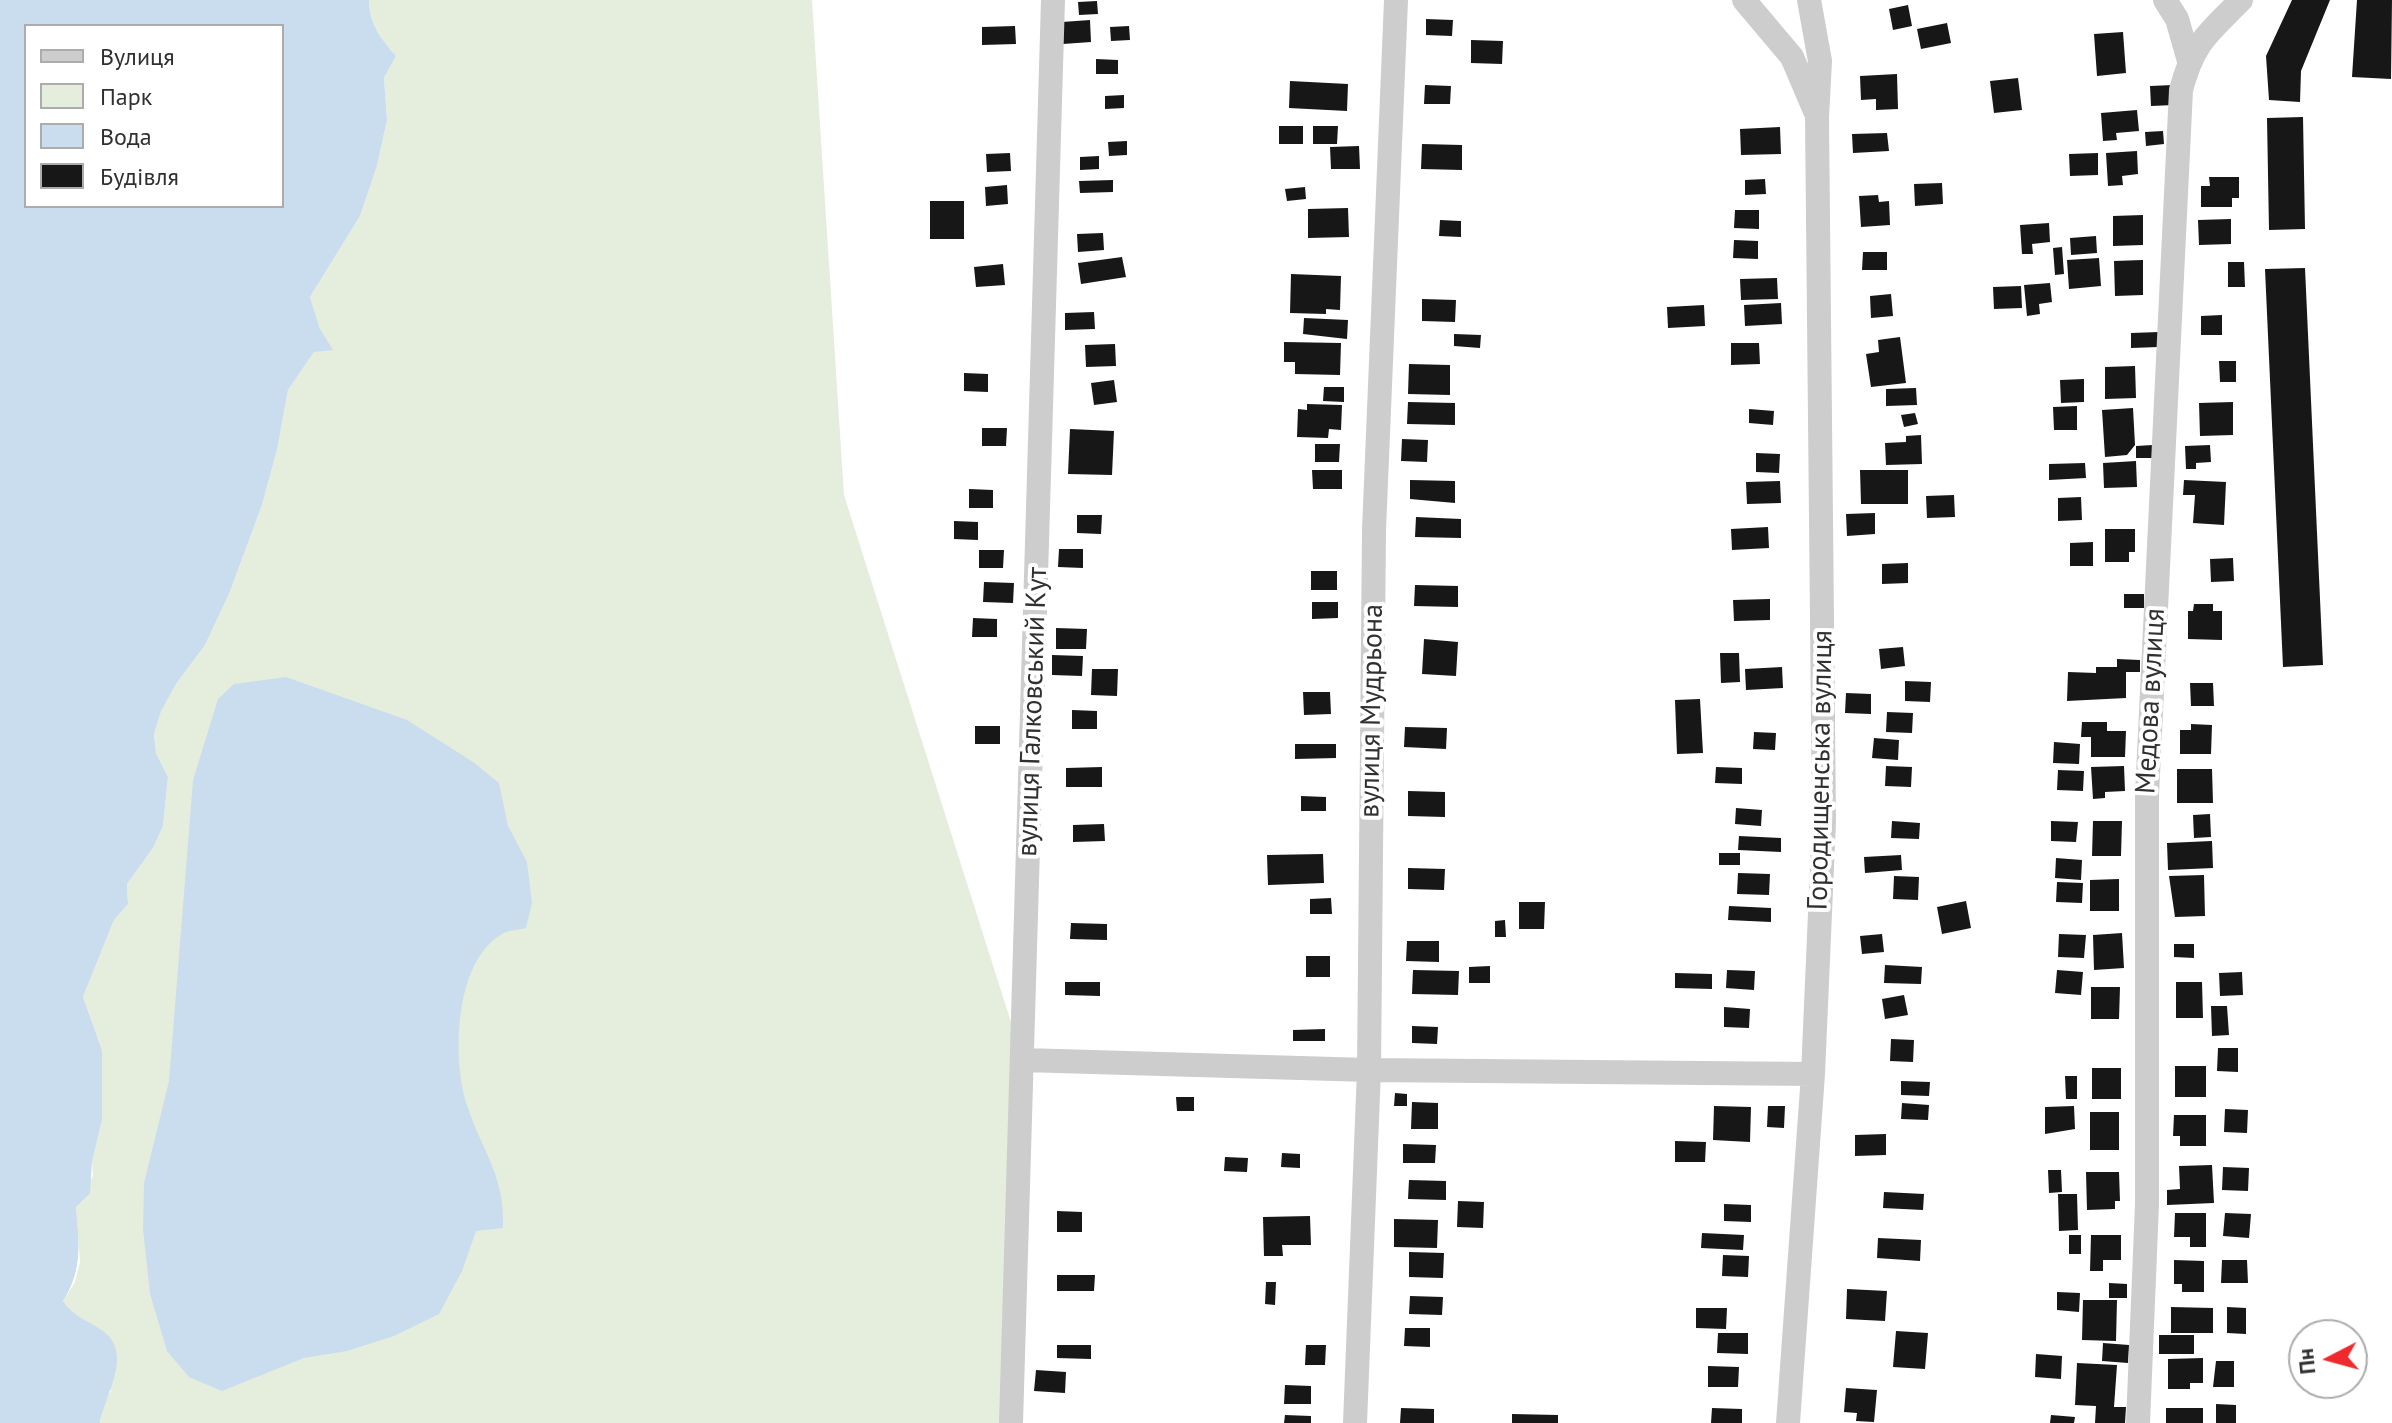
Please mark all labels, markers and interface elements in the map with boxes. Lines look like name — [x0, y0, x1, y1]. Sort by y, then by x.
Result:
legend — [24, 24, 284, 208]
text: Вулиця — [100, 41, 175, 72]
text: Парк — [100, 81, 152, 112]
text: Вода — [100, 121, 152, 152]
text: Будівля — [100, 161, 179, 192]
street label: вулиця Галковський Кут — [1011, 567, 1055, 857]
street label: вулиця Мудрьона — [1353, 604, 1391, 818]
street label: Медова вулиця — [2129, 607, 2173, 795]
street label: Городищенська вулиця — [1802, 630, 1840, 910]
north arrow — [2288, 1319, 2368, 1399]
text: Пн — [2291, 1347, 2321, 1376]

